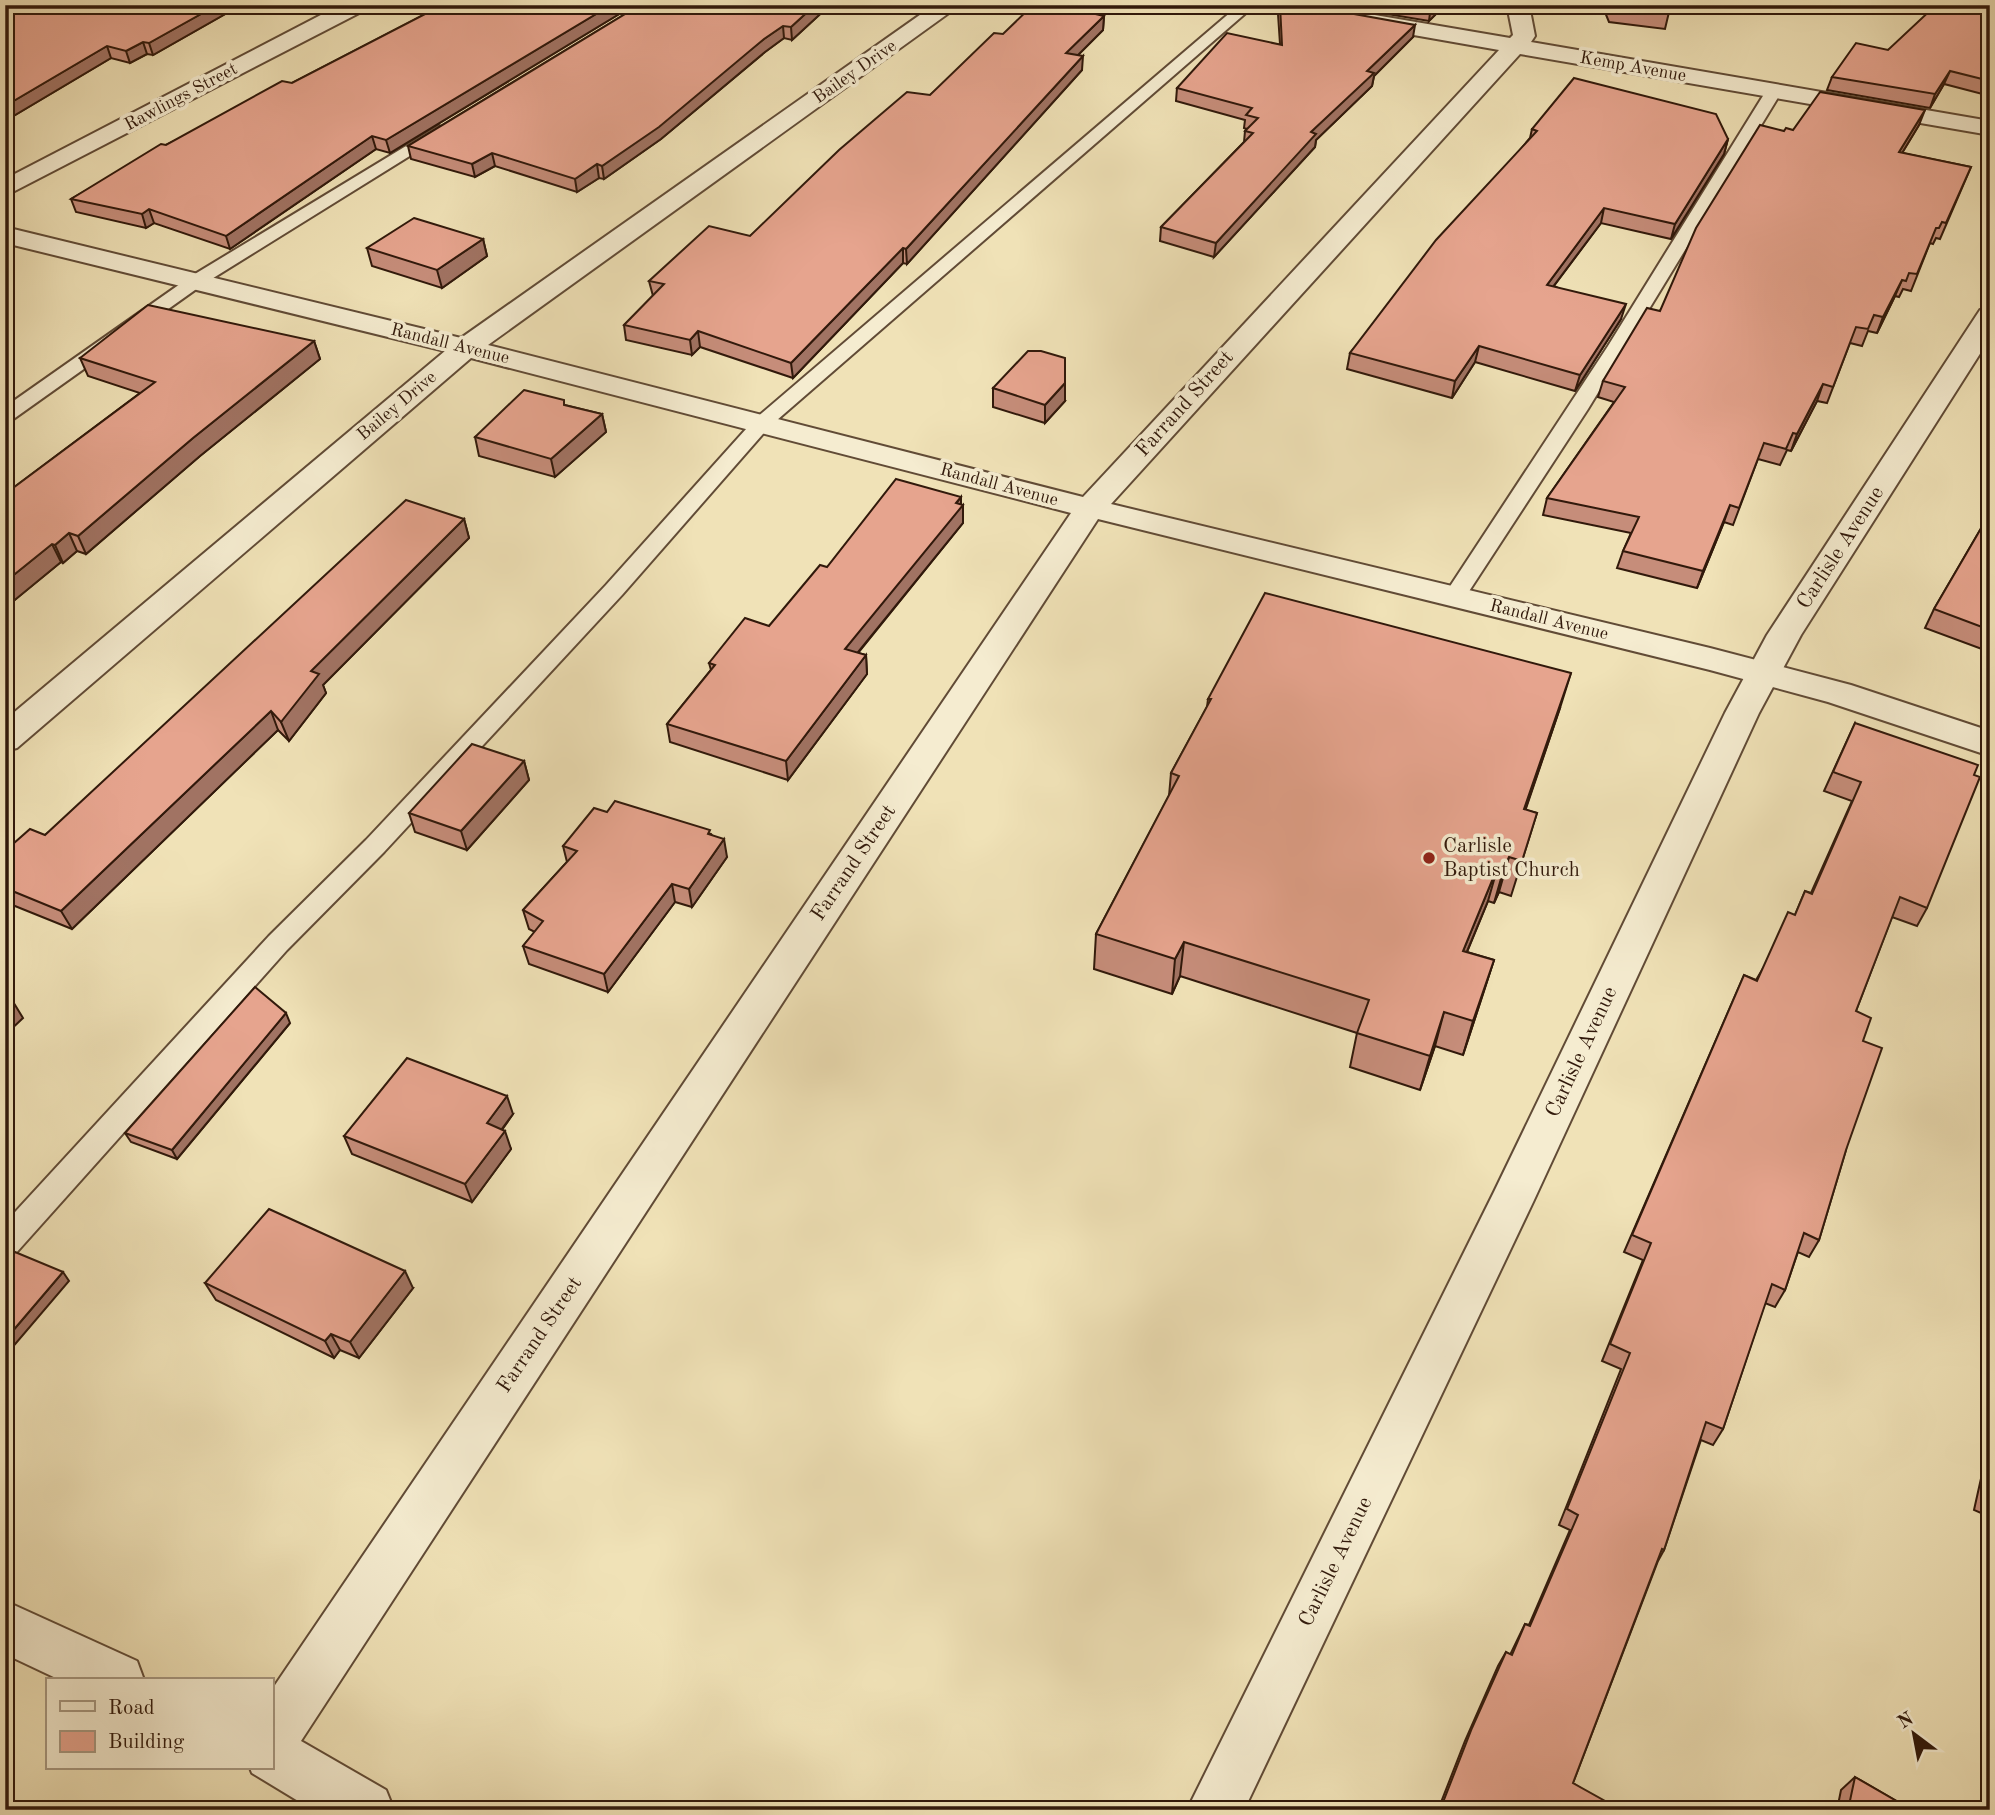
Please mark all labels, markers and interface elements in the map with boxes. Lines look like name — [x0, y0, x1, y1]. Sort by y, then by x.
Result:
street label: Bailey Drive — [810, 37, 900, 107]
street label: Kemp Avenue — [1578, 49, 1688, 85]
street label: Rawlings Street — [122, 60, 240, 134]
street label: Randall Avenue — [389, 321, 511, 367]
street label: Farrand Street — [1132, 347, 1238, 461]
street label: Bailey Drive — [354, 368, 440, 444]
street label: Randall Avenue — [938, 461, 1060, 509]
street label: Carlisle Avenue — [1794, 483, 1888, 613]
street label: Randall Avenue — [1488, 597, 1610, 643]
street label: Farrand Street — [808, 801, 900, 925]
place label: Carlisle Baptist Church — [1443, 836, 1580, 881]
marker: Carlisle Baptist Church — [1421, 850, 1437, 866]
street label: Carlisle Avenue — [1543, 983, 1621, 1121]
street label: Farrand Street — [494, 1273, 586, 1397]
street label: Carlisle Avenue — [1296, 1494, 1376, 1630]
legend — [46, 1678, 273, 1770]
text: Road — [108, 1698, 155, 1719]
north arrow — [1880, 1700, 1950, 1770]
text: N — [1895, 1710, 1918, 1734]
text: Building — [108, 1732, 185, 1753]

